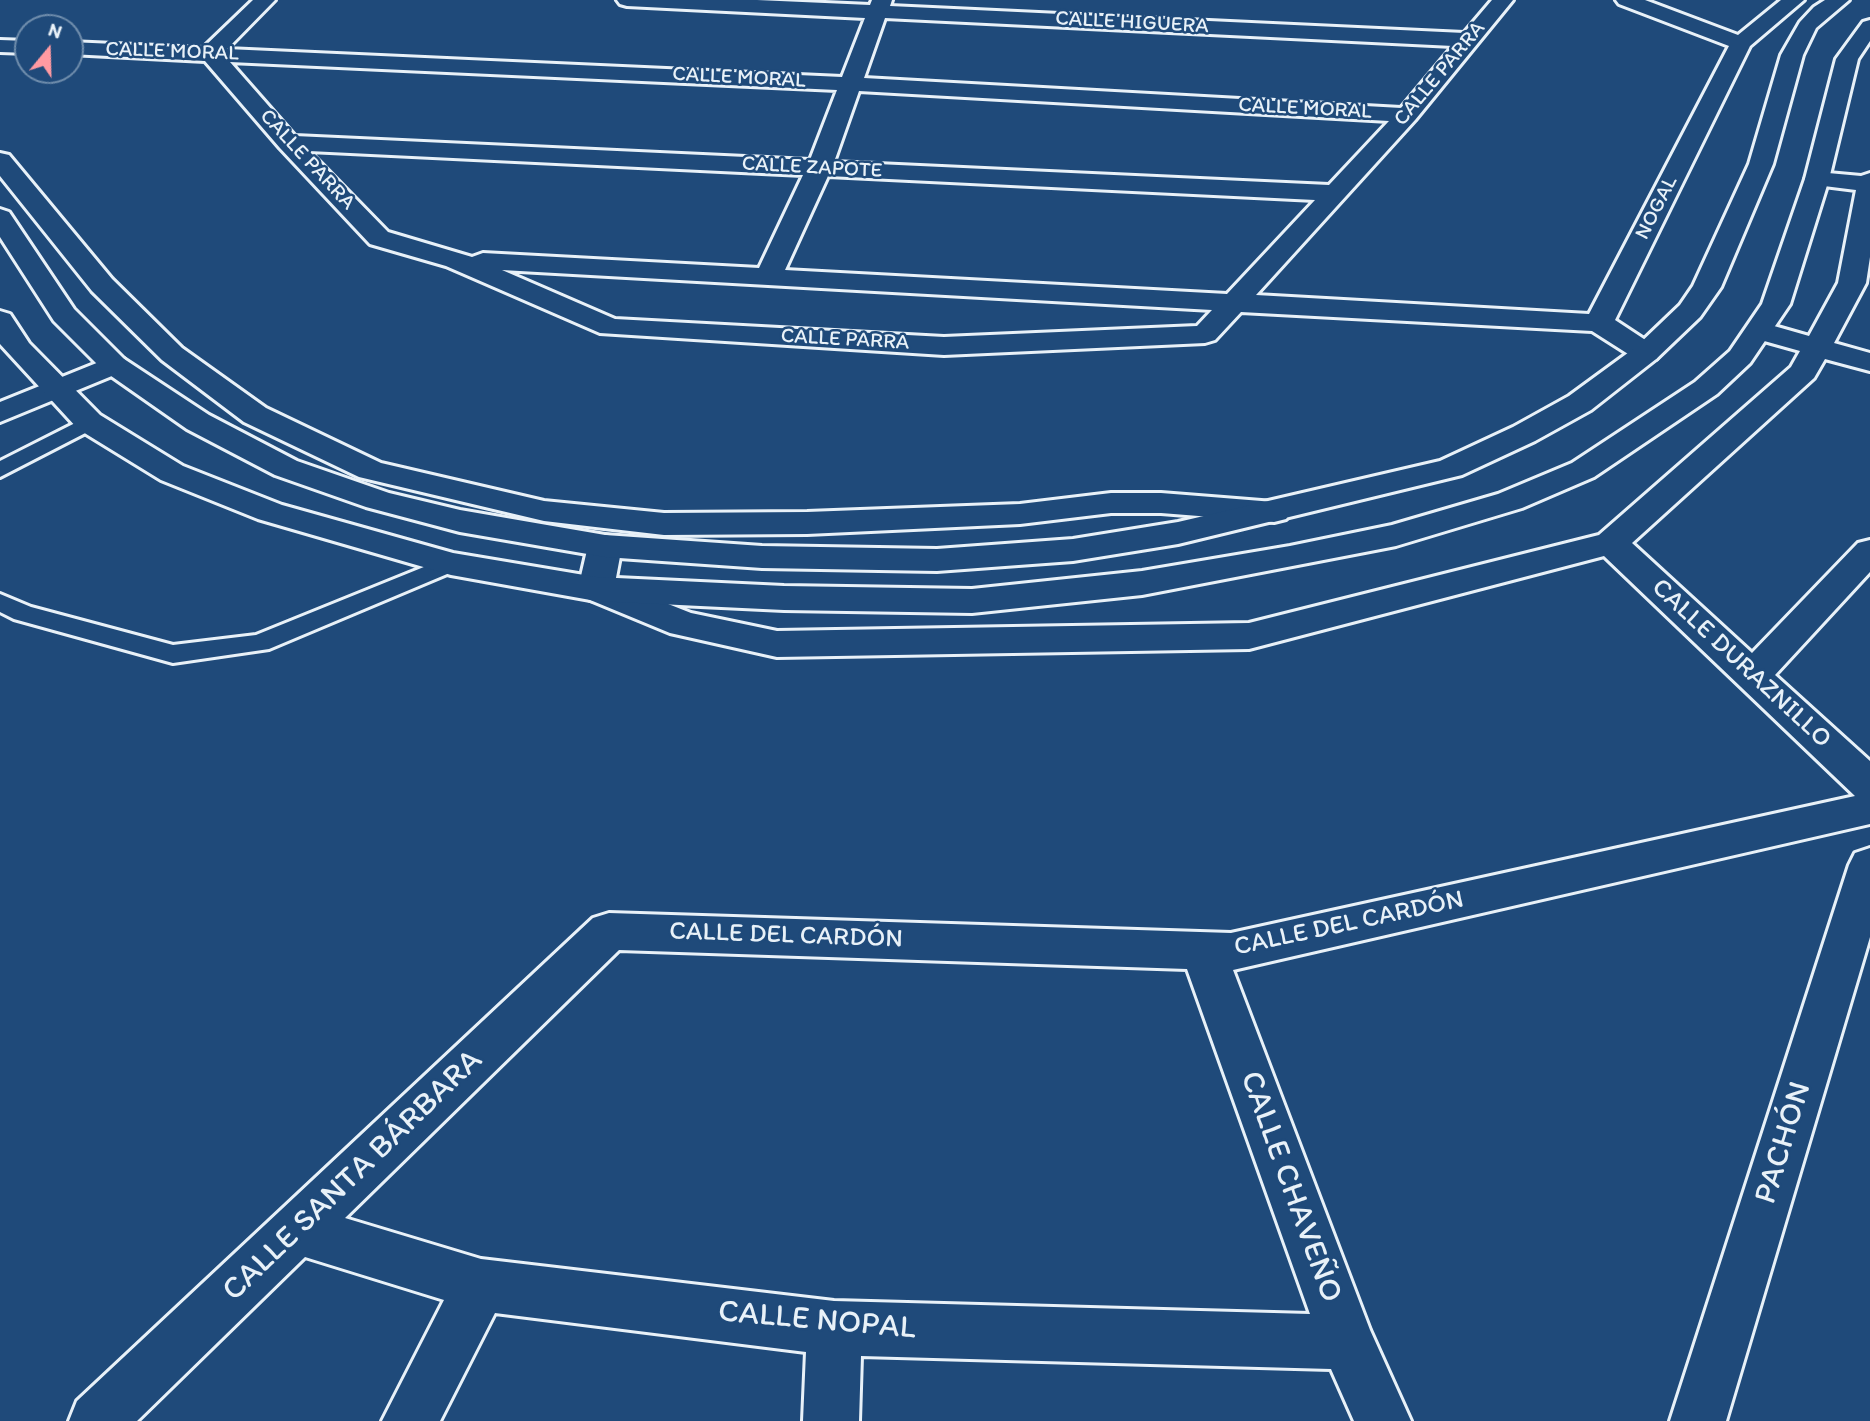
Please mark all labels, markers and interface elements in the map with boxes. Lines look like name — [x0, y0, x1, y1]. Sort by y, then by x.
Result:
street label: CALLE HIGUERA — [1055, 6, 1209, 40]
north arrow — [14, 14, 84, 84]
street label: CALLE PARRA — [1389, 17, 1491, 131]
text: N — [46, 18, 65, 44]
street label: CALLE MORAL — [105, 37, 239, 67]
street label: CALLE MORAL — [672, 62, 806, 94]
street label: CALLE MORAL — [1238, 93, 1372, 125]
street label: CALLE PARRA — [254, 104, 360, 216]
street label: CALLE ZAPOTE — [741, 152, 883, 184]
street label: NOGAL — [1630, 172, 1684, 244]
street label: CALLE PARRA — [780, 324, 910, 356]
street label: CALLE DURAZNILLO — [1645, 573, 1837, 755]
street label: CALLE DEL CARDÓN — [1231, 884, 1467, 964]
street label: CALLE DEL CARDÓN — [669, 916, 903, 956]
street label: CALLE SANTA BÁRBARA — [215, 1042, 491, 1310]
street label: CALLE CHAVEÑO — [1230, 1066, 1350, 1308]
street label: PACHÓN — [1747, 1077, 1821, 1209]
street label: CALLE NOPAL — [717, 1293, 917, 1349]

